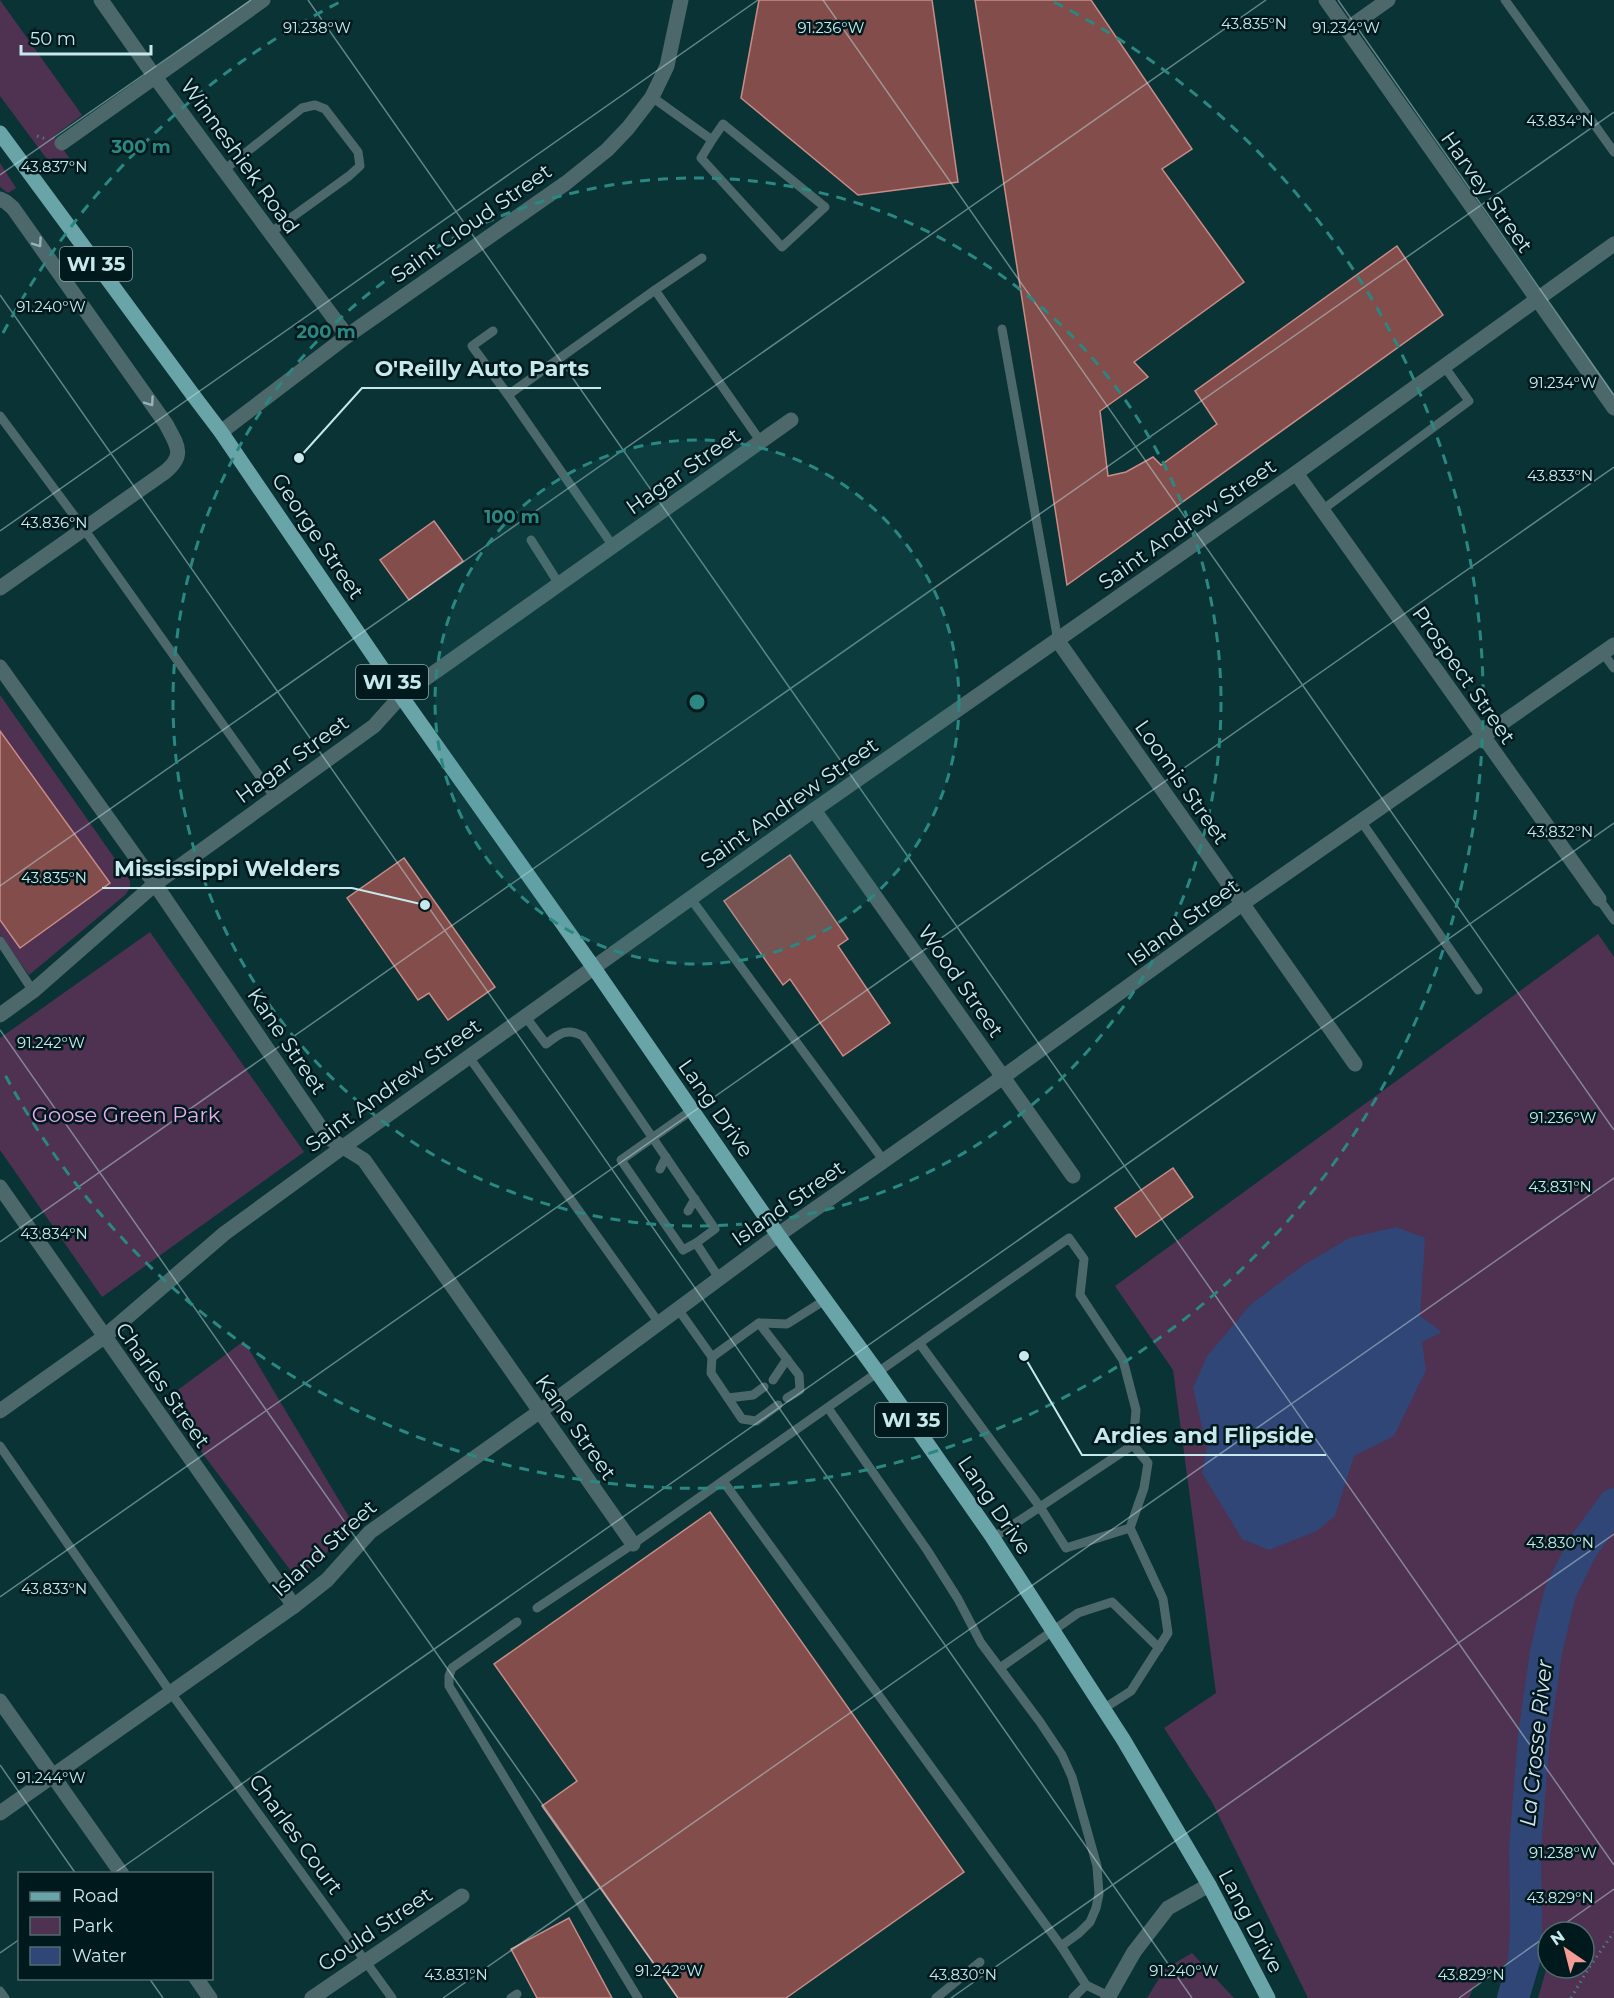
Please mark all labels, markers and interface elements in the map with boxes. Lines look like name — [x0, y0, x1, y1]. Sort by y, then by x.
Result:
text: 43.835°N — [1221, 14, 1287, 33]
scale bar — [21, 18, 152, 56]
text: 91.238°W — [283, 18, 351, 37]
text: 91.236°W — [797, 18, 865, 37]
text: 91.234°W — [1312, 18, 1380, 37]
text: 50 m — [30, 28, 76, 50]
street label: Winneshiek Road — [175, 74, 305, 238]
text: 43.834°N — [1526, 111, 1594, 130]
street label: Harvey Street — [1436, 127, 1538, 257]
text: 300 m — [110, 136, 171, 158]
text: 43.837°N — [21, 157, 87, 176]
street label: Saint Cloud Street — [386, 158, 556, 288]
one-way arrow — [31, 236, 42, 247]
road number: WI 35 — [60, 247, 132, 281]
text: 91.240°W — [16, 297, 86, 316]
text: 200 m — [296, 321, 356, 343]
callout: O'Reilly Auto Parts — [362, 348, 601, 388]
text: O'Reilly Auto Parts — [375, 355, 590, 382]
text: 91.234°W — [1529, 373, 1597, 392]
one-way arrow — [143, 395, 154, 406]
street label: Hagar Street — [621, 422, 745, 520]
street label: Saint Andrew Street — [1094, 453, 1280, 595]
text: 43.833°N — [1527, 466, 1593, 485]
street label: George Street — [267, 468, 369, 604]
text: 100 m — [484, 506, 540, 528]
text: 43.836°N — [21, 513, 87, 532]
street label: Prospect Street — [1407, 601, 1521, 749]
road number: WI 35 — [356, 665, 428, 699]
centre of rings — [687, 692, 707, 712]
street label: Hagar Street — [231, 710, 353, 808]
street label: Loomis Street — [1130, 715, 1234, 849]
street label: Saint Andrew Street — [696, 732, 882, 874]
text: 43.832°N — [1527, 822, 1593, 841]
callout: Mississippi Welders — [102, 848, 352, 888]
text: Mississippi Welders — [114, 855, 340, 882]
text: 43.835°N — [21, 868, 87, 887]
street label: Island Street — [1122, 873, 1244, 971]
street label: Wood Street — [913, 920, 1009, 1042]
street label: Kane Street — [242, 983, 332, 1099]
street label: Saint Andrew Street — [300, 1013, 486, 1157]
text: 91.242°W — [17, 1033, 85, 1052]
street label: Lang Drive — [673, 1054, 759, 1162]
park label: Goose Green Park — [32, 1102, 221, 1127]
text: 91.236°W — [1529, 1108, 1597, 1127]
street label: Island Street — [727, 1155, 849, 1251]
text: 43.831°N — [1528, 1177, 1592, 1196]
text: 43.834°N — [20, 1224, 88, 1243]
street label: Charles Street — [111, 1317, 215, 1453]
street label: Kane Street — [531, 1369, 621, 1485]
road number: WI 35 — [875, 1403, 947, 1437]
callout: Ardies and Flipside — [1082, 1415, 1326, 1455]
text: Ardies and Flipside — [1093, 1422, 1314, 1449]
street label: Lang Drive — [953, 1451, 1037, 1559]
street label: Island Street — [267, 1495, 381, 1601]
text: 43.830°N — [1526, 1533, 1594, 1552]
text: 43.833°N — [21, 1579, 87, 1598]
water label: La Crosse River — [1514, 1657, 1558, 1828]
text: 91.244°W — [17, 1768, 86, 1787]
street label: Charles Court — [244, 1769, 348, 1899]
text: 91.238°W — [1529, 1843, 1597, 1862]
street label: Lang Drive — [1213, 1865, 1289, 1977]
legend — [18, 1872, 213, 1980]
street label: Gould Street — [313, 1882, 437, 1976]
text: Road — [72, 1885, 119, 1907]
text: 43.829°N — [1526, 1888, 1594, 1907]
text: Park — [72, 1915, 113, 1937]
north arrow — [1536, 1920, 1596, 1980]
text: N — [1547, 1927, 1568, 1950]
text: Water — [72, 1945, 127, 1967]
text: 91.242°W — [635, 1961, 703, 1980]
text: 91.240°W — [1149, 1961, 1219, 1980]
text: 43.831°N — [424, 1965, 488, 1984]
text: 43.830°N — [929, 1965, 997, 1984]
text: 43.829°N — [1437, 1965, 1505, 1984]

